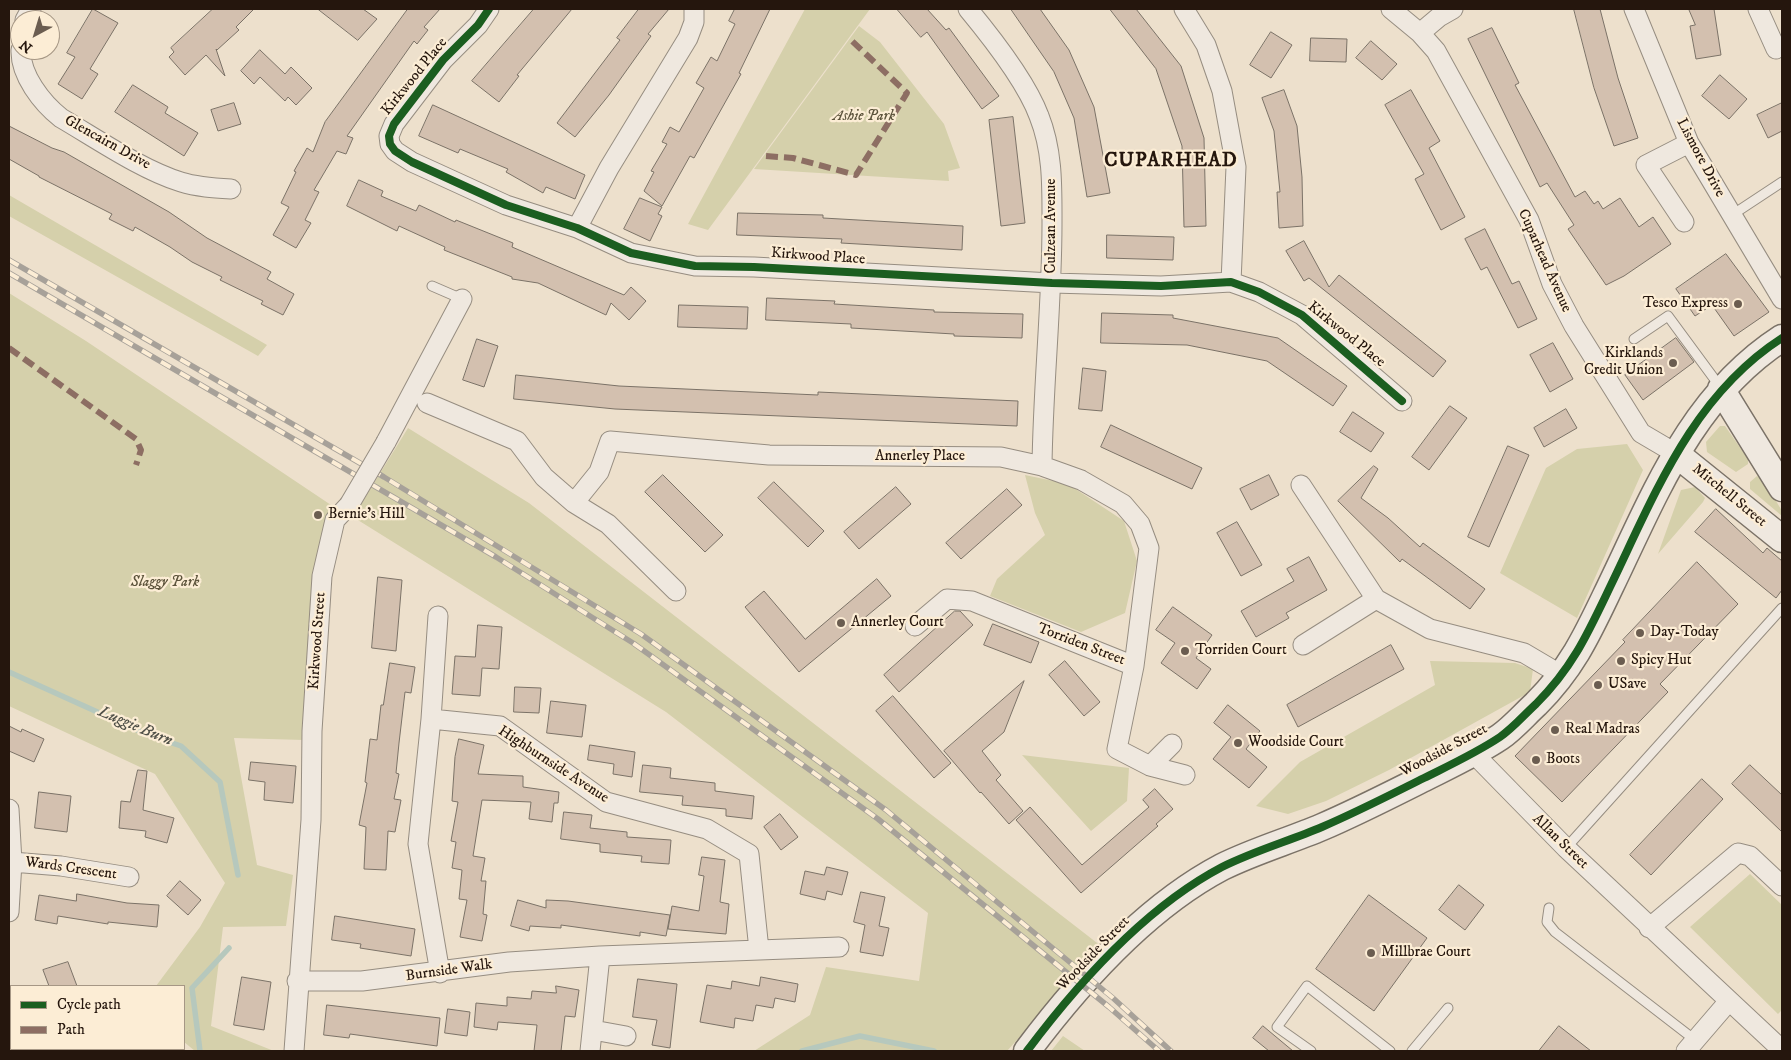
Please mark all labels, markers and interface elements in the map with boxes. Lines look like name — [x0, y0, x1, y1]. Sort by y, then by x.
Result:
north arrow — [10, 10, 60, 60]
text: N — [16, 35, 36, 56]
street label: Kirkwood Place — [378, 35, 452, 119]
park label: Ashie Park — [833, 108, 895, 126]
street label: Glencairn Drive — [61, 112, 153, 174]
street label: Lismore Drive — [1672, 116, 1728, 200]
district label: CUPARHEAD — [1103, 150, 1239, 174]
street label: Culzean Avenue — [1043, 178, 1061, 274]
street label: Cuparhead Avenue — [1513, 207, 1575, 315]
street label: Kirkwood Place — [770, 245, 866, 269]
place label: Tesco Express — [1643, 295, 1728, 313]
street label: Kirkwood Place — [1304, 298, 1388, 372]
marker: Tesco Express — [1732, 298, 1744, 310]
place label: Kirklands Credit Union — [1584, 345, 1663, 380]
marker: Kirklands Credit Union — [1667, 357, 1679, 369]
street label: Annerley Place — [875, 448, 965, 466]
street label: Mitchell Street — [1688, 461, 1770, 531]
place label: Bernie's Hill — [328, 506, 405, 524]
marker: Bernie's Hill — [312, 509, 324, 521]
park label: Slaggy Park — [131, 574, 199, 592]
street label: Kirkwood Street — [306, 592, 330, 690]
place label: Annerley Court — [851, 614, 944, 632]
marker: Annerley Court — [835, 617, 847, 629]
street label: Torriden Street — [1035, 620, 1127, 670]
place label: Day-Today — [1650, 624, 1719, 642]
marker: Day-Today — [1634, 627, 1646, 639]
place label: Torriden Court — [1195, 642, 1287, 660]
marker: Torriden Court — [1179, 645, 1191, 657]
place label: Spicy Hut — [1631, 652, 1691, 670]
marker: Spicy Hut — [1615, 655, 1627, 667]
place label: USave — [1608, 676, 1647, 694]
marker: USave — [1592, 679, 1604, 691]
water label: Luggie Burn — [95, 703, 175, 751]
street label: Woodside Street — [1397, 720, 1491, 782]
place label: Real Madras — [1565, 721, 1640, 739]
street label: Highburnside Avenue — [494, 722, 612, 808]
marker: Real Madras — [1549, 724, 1561, 736]
place label: Woodside Court — [1248, 734, 1344, 752]
marker: Woodside Court — [1232, 737, 1244, 749]
place label: Boots — [1546, 751, 1580, 769]
marker: Boots — [1530, 754, 1542, 766]
street label: Allan Street — [1528, 811, 1592, 873]
street label: Wards Crescent — [24, 854, 118, 884]
street label: Woodside Street — [1054, 913, 1134, 995]
place label: Millbrae Court — [1381, 944, 1471, 962]
marker: Millbrae Court — [1365, 947, 1377, 959]
street label: Burnside Walk — [405, 956, 493, 986]
legend — [10, 985, 185, 1050]
text: Cycle path — [57, 995, 121, 1014]
text: Path — [57, 1020, 85, 1039]

